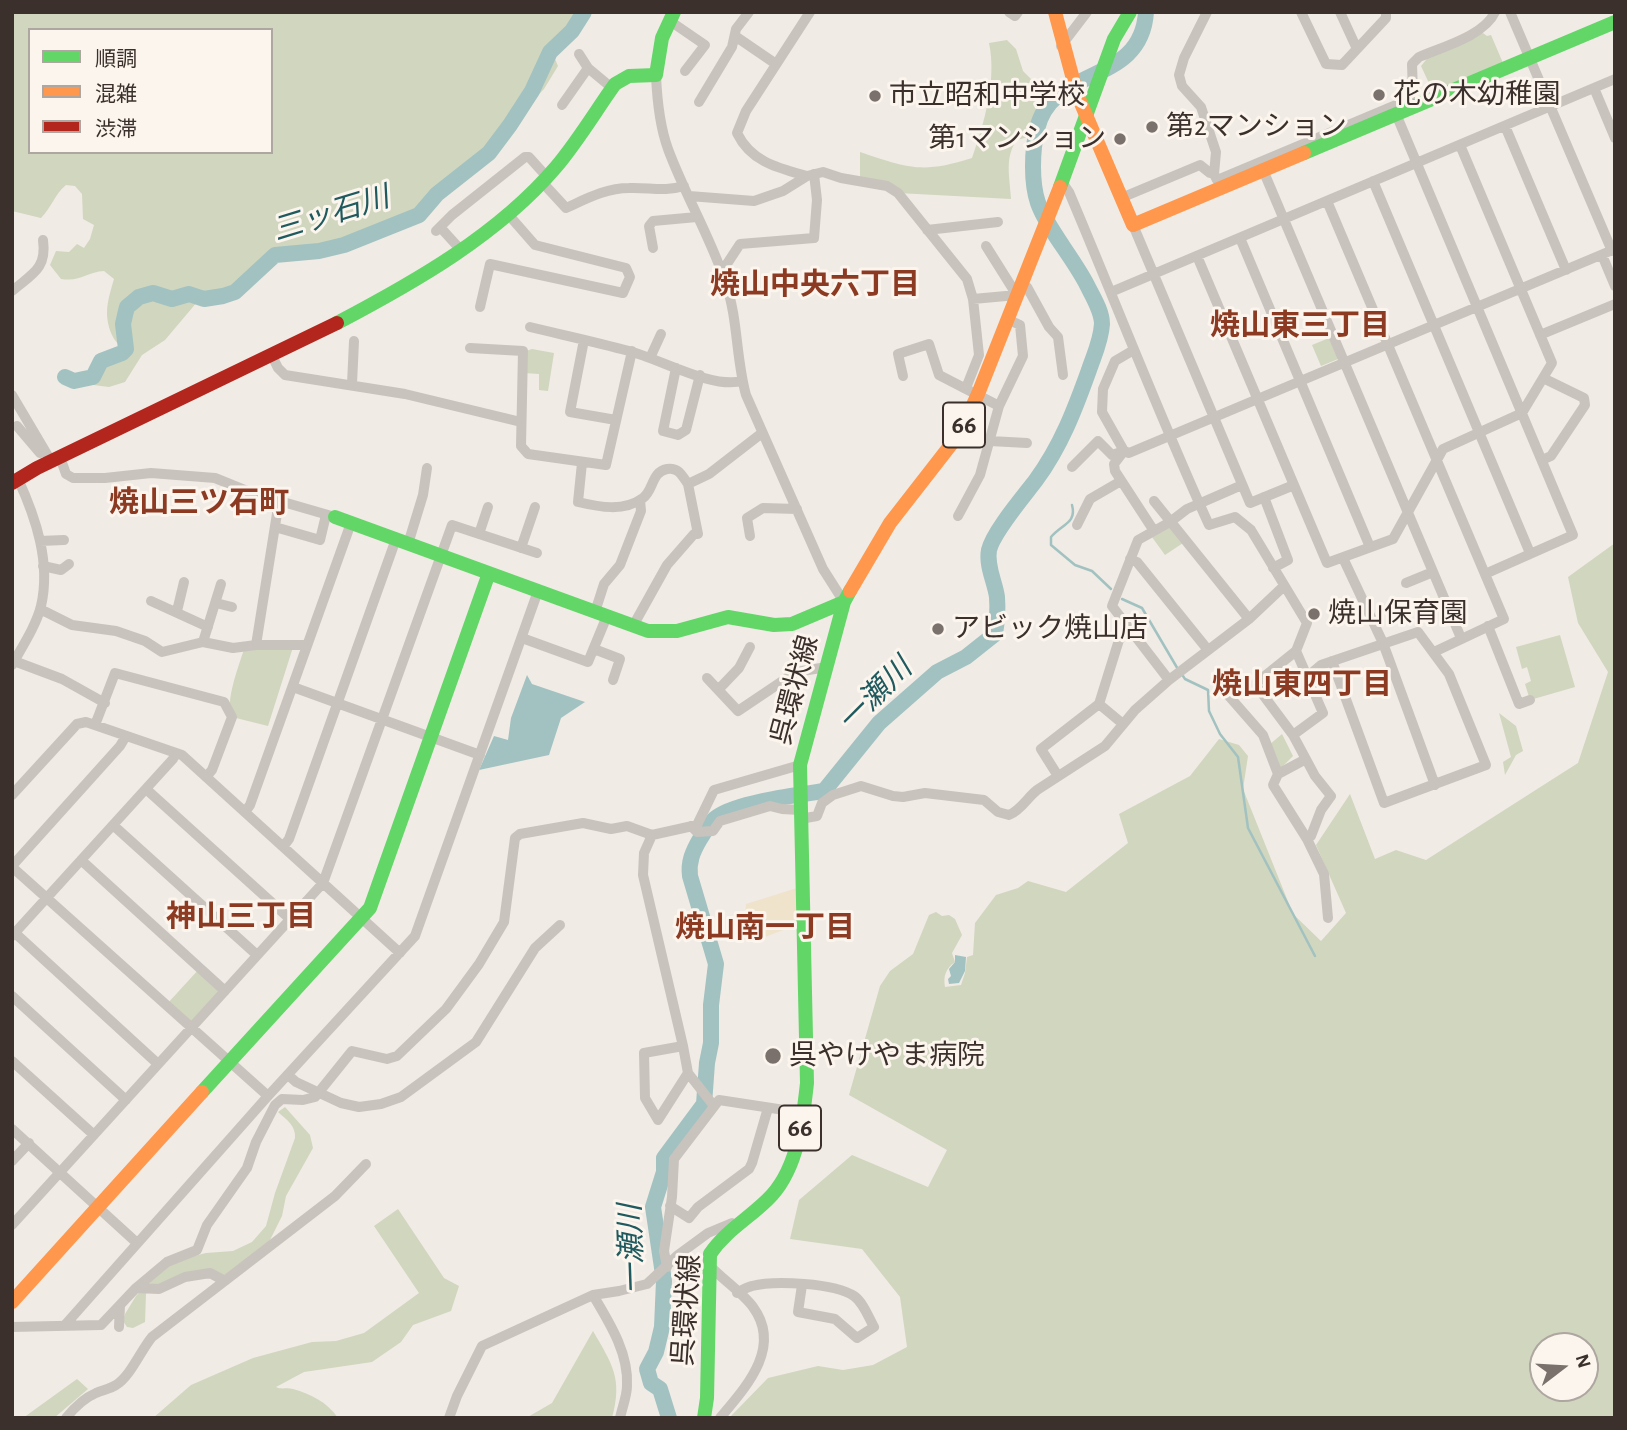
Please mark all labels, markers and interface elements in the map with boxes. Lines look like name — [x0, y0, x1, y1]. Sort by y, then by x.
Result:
legend — [28, 28, 273, 154]
text: 順調 — [95, 49, 137, 70]
place label: 花の木幼稚園 — [1393, 78, 1561, 112]
place label: 市立昭和中学校 — [889, 79, 1085, 113]
text: 混雑 — [95, 84, 137, 105]
marker: 花の木幼稚園 — [1371, 87, 1387, 103]
marker: 市立昭和中学校 — [867, 88, 883, 104]
place label: 第2マンション — [1166, 110, 1347, 144]
text: 渋滞 — [95, 119, 137, 140]
marker: 第2マンション — [1144, 119, 1160, 135]
place label: 第1マンション — [928, 122, 1106, 156]
marker: 第1マンション — [1112, 131, 1128, 147]
water label: 三ッ石川 — [268, 179, 394, 249]
district label: 焼山中央六丁目 — [710, 267, 920, 303]
district label: 焼山東三丁目 — [1210, 308, 1390, 344]
road number: 66 — [943, 402, 985, 448]
district label: 焼山三ツ石町 — [109, 485, 289, 521]
place label: 焼山保育園 — [1328, 597, 1468, 631]
marker: 焼山保育園 — [1306, 606, 1322, 622]
place label: アビック焼山店 — [952, 612, 1148, 646]
marker: アビック焼山店 — [930, 621, 946, 637]
street label: 呉環状線 — [764, 632, 826, 748]
water label: 一瀬川 — [830, 650, 920, 740]
district label: 焼山東四丁目 — [1212, 667, 1392, 703]
district label: 神山三丁目 — [166, 899, 316, 935]
district label: 焼山南一丁目 — [675, 910, 855, 946]
place label: 呉やけやま病院 — [789, 1039, 985, 1073]
marker: 呉やけやま病院 — [763, 1046, 783, 1066]
road number: 66 — [779, 1106, 821, 1150]
water label: 一瀬川 — [612, 1203, 652, 1295]
street label: 呉環状線 — [666, 1253, 708, 1367]
north arrow — [1529, 1332, 1599, 1402]
text: N — [1572, 1352, 1594, 1370]

